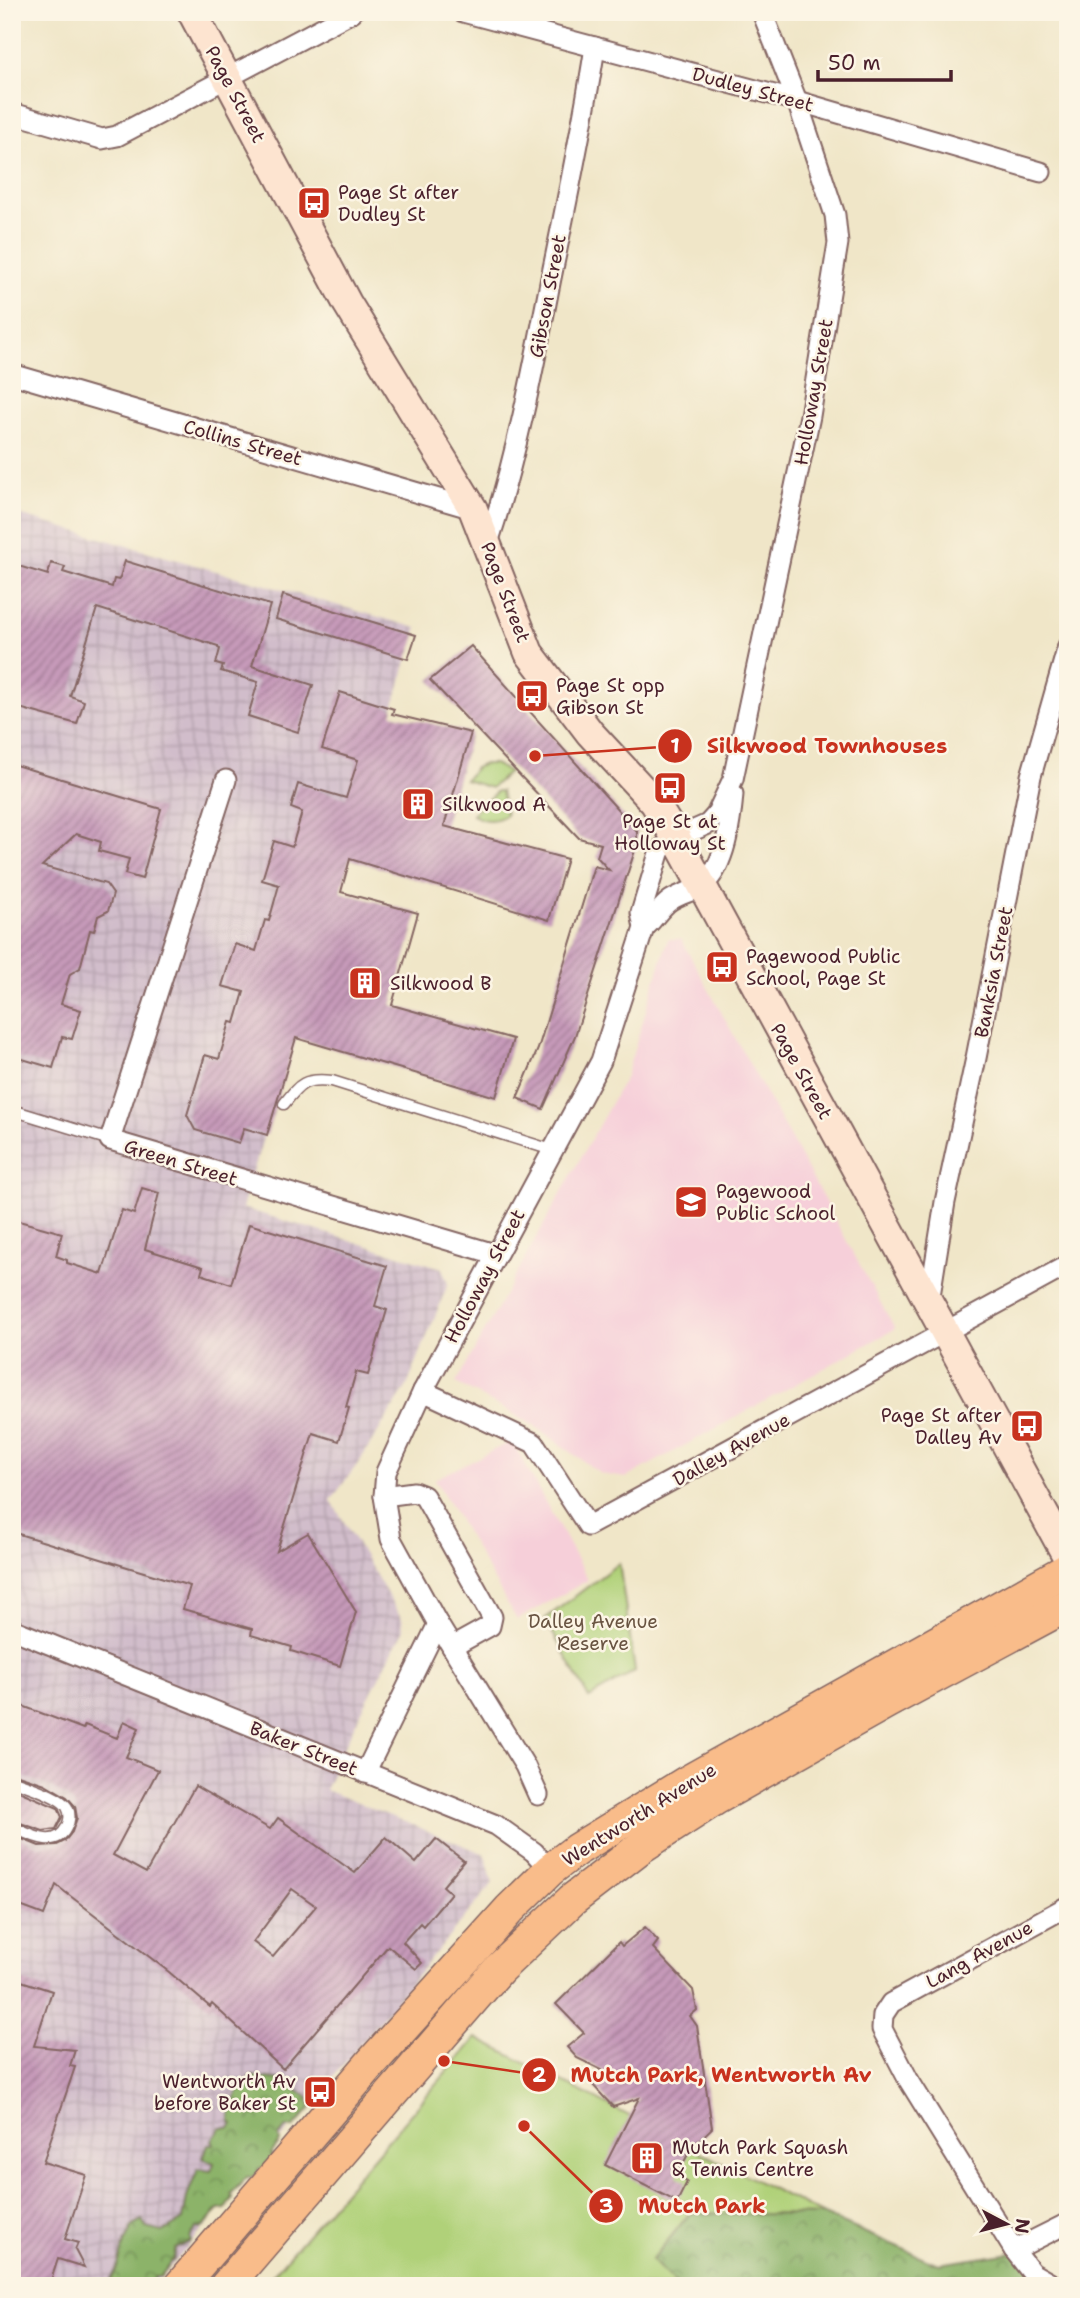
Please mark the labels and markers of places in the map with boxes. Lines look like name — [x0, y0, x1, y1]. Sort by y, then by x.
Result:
place label: Page St after Dudley St — [338, 180, 459, 227]
bus stop icon: Page St after Dudley St — [295, 184, 333, 222]
place label: Page St opp Gibson St — [556, 673, 665, 720]
bus stop icon: Page St opp Gibson St — [513, 677, 551, 715]
callout: Silkwood Townhouses — [658, 725, 961, 767]
bus stop icon: Page St at Holloway St — [651, 769, 689, 807]
building icon: Silkwood A — [399, 785, 437, 823]
place label: Silkwood A — [442, 792, 546, 817]
place label: Page St at Holloway St — [614, 809, 726, 856]
place label: Pagewood Public School, Page St — [746, 944, 901, 991]
bus stop icon: Pagewood Public School, Page St — [703, 948, 741, 986]
building icon: Silkwood B — [346, 964, 384, 1002]
place label: Silkwood B — [390, 971, 491, 996]
place label: Pagewood Public School — [716, 1179, 836, 1226]
school or university icon: Pagewood Public School — [672, 1183, 710, 1221]
place label: Page St after Dalley Av — [881, 1403, 1002, 1450]
bus stop icon: Page St after Dalley Av — [1008, 1407, 1046, 1445]
callout: Mutch Park, Wentworth Av — [522, 2054, 886, 2096]
place label: Wentworth Av before Baker St — [154, 2069, 296, 2116]
bus stop icon: Wentworth Av before Baker St — [301, 2073, 339, 2111]
place label: Mutch Park Squash & Tennis Centre — [672, 2135, 849, 2182]
building icon: Mutch Park Squash & Tennis Centre — [628, 2139, 666, 2177]
callout: Mutch Park — [589, 2185, 779, 2227]

